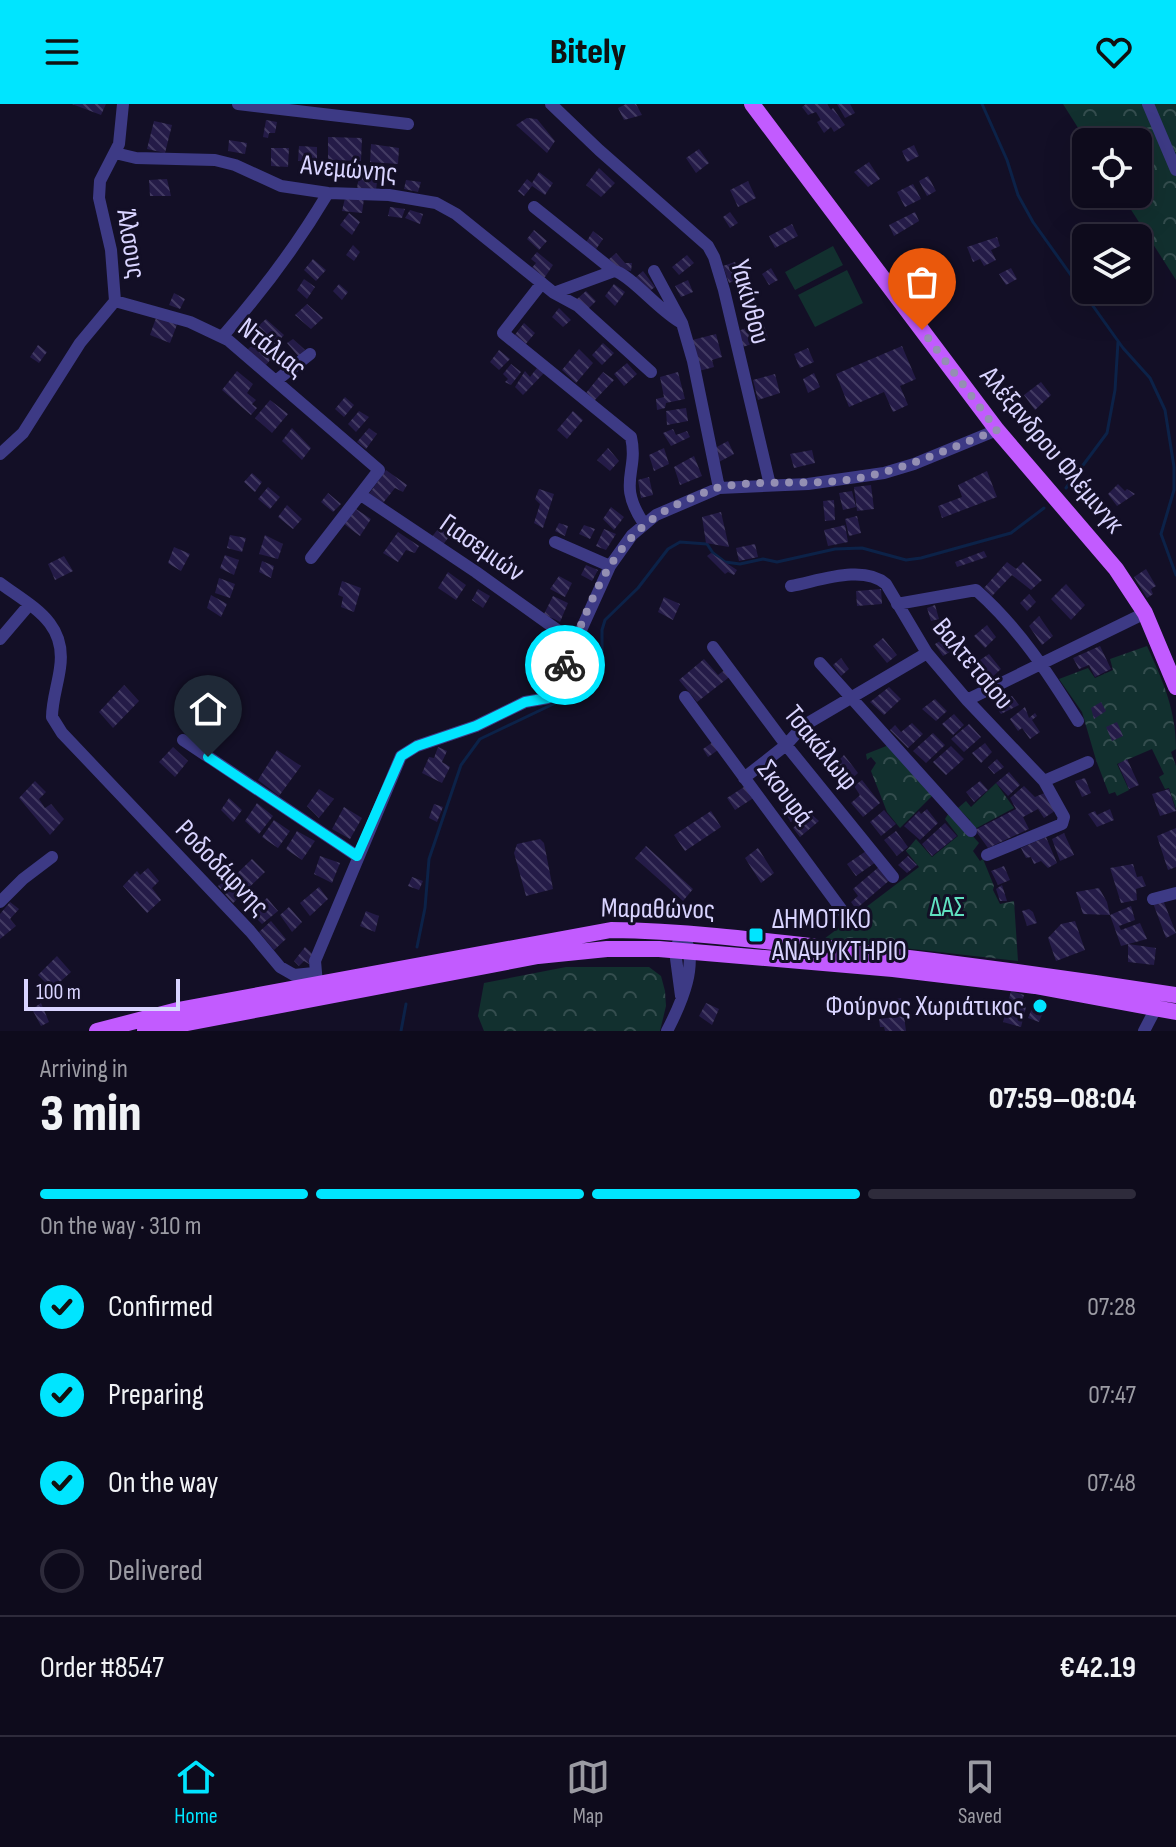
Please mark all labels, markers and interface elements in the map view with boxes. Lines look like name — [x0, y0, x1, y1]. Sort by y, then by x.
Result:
icon: menu — [40, 30, 84, 74]
icon: heart — [1092, 30, 1136, 74]
text: Bitely — [550, 31, 626, 74]
map controls — [1072, 128, 1152, 304]
button: locate — [1072, 128, 1152, 208]
street label: Ανεμώνης — [298, 148, 399, 190]
street label: Άλσους — [109, 207, 153, 281]
button: layers — [1072, 224, 1152, 304]
pin — [888, 248, 956, 330]
street label: Υακίνθου — [723, 256, 777, 348]
icon: bag — [900, 260, 944, 304]
street label: Ντάλιας — [231, 311, 313, 385]
street label: Αλέξανδρου Φλέμινγκ — [972, 359, 1131, 540]
street label: Γιασεμιών — [433, 507, 531, 589]
street label: Βαλτετσίου — [925, 612, 1021, 716]
courier — [525, 625, 605, 705]
icon: bike — [543, 643, 587, 687]
pin — [174, 675, 242, 757]
icon: home — [186, 687, 230, 731]
street label: Τσακάλωφ — [777, 699, 865, 797]
street label: Σκουφά — [750, 754, 820, 832]
street label: Ροδοδάφνης — [168, 813, 276, 923]
park label: ΔΑΣ — [929, 891, 965, 924]
street label: Μαραθώνος — [601, 892, 715, 926]
place label: ΔΗΜΟΤΙΚΟ ΑΝΑΨΥΚΤΗΡΙΟ — [771, 903, 907, 968]
marker: ΔΗΜΟΤΙΚΟ ΑΝΑΨΥΚΤΗΡΙΟ — [747, 926, 765, 944]
scale bar — [24, 975, 180, 1011]
text: 100 m — [36, 979, 81, 1006]
place label: Φούρνος Χωριάτικος — [825, 990, 1024, 1023]
marker: Φούρνος Χωριάτικος — [1031, 997, 1049, 1015]
text: Arriving in — [40, 1054, 128, 1085]
text: 07:59–08:04 — [989, 1081, 1136, 1117]
text: 3 min — [40, 1083, 142, 1146]
text: On the way · 310 m — [40, 1211, 202, 1242]
icon: check — [40, 1285, 84, 1329]
text: Confirmed — [108, 1289, 213, 1325]
text: 07:28 — [1087, 1292, 1136, 1323]
icon: check — [40, 1373, 84, 1417]
text: Preparing — [108, 1377, 204, 1413]
text: 07:47 — [1088, 1380, 1136, 1411]
icon: check — [40, 1461, 84, 1505]
text: On the way — [108, 1465, 218, 1501]
text: 07:48 — [1087, 1468, 1136, 1499]
text: Delivered — [108, 1553, 203, 1589]
text: Order #8547 — [40, 1650, 164, 1686]
text: €42.19 — [1060, 1650, 1136, 1686]
tab: Home — [174, 1755, 218, 1830]
tab: Map — [566, 1755, 610, 1830]
tab: Saved — [958, 1755, 1002, 1830]

